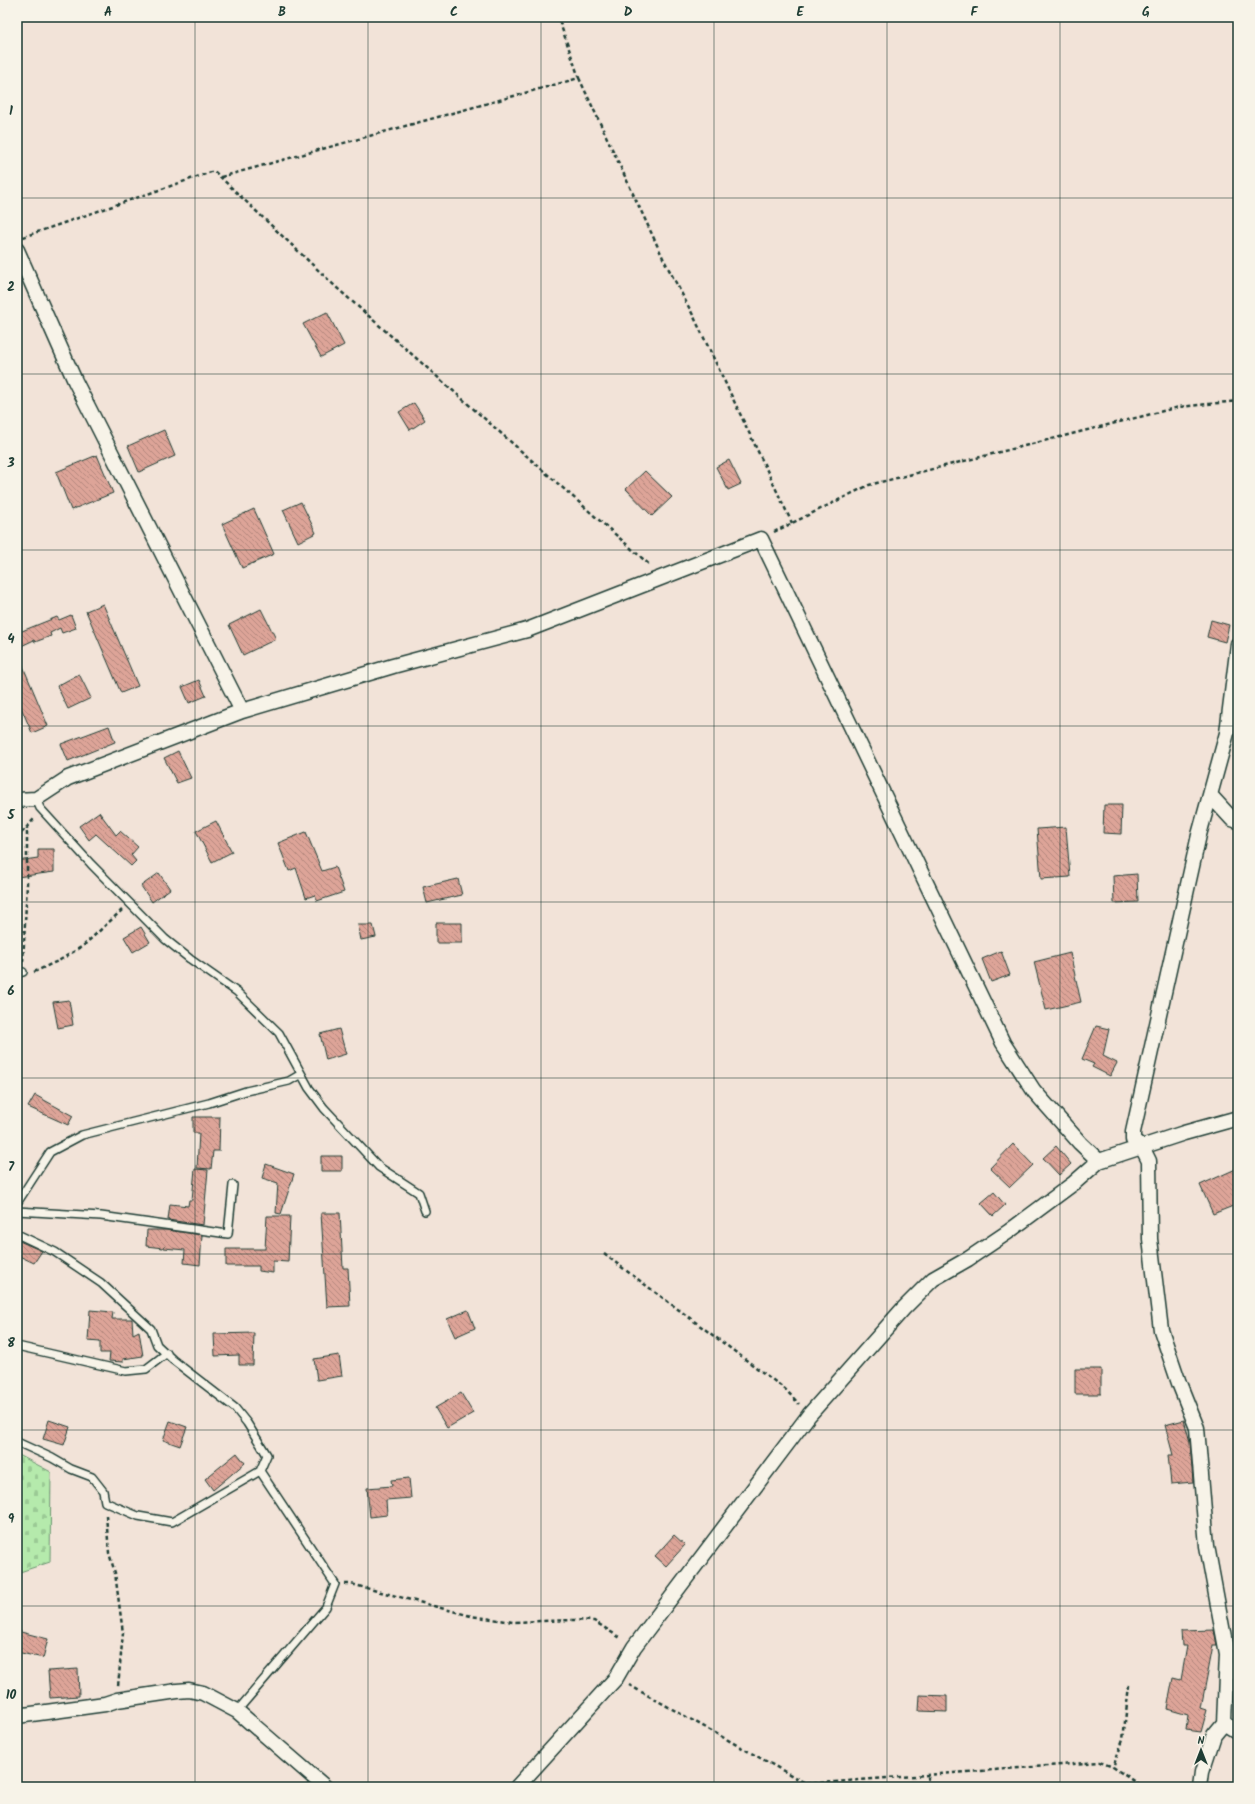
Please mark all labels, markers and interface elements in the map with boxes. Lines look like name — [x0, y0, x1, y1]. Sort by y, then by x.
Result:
text: A — [104, 2, 112, 23]
text: B — [278, 2, 286, 23]
text: C — [450, 2, 458, 23]
text: D — [624, 2, 633, 23]
text: E — [796, 2, 804, 23]
text: F — [970, 2, 978, 23]
text: G — [1142, 2, 1150, 23]
text: 1 — [9, 101, 13, 122]
text: 2 — [7, 277, 15, 298]
text: 3 — [6, 453, 15, 474]
text: 4 — [7, 629, 15, 650]
text: 5 — [7, 805, 16, 826]
text: 6 — [7, 981, 15, 1002]
text: 7 — [8, 1157, 15, 1178]
text: 8 — [7, 1333, 15, 1354]
text: 9 — [8, 1509, 15, 1530]
text: 10 — [6, 1685, 17, 1706]
north arrow — [1181, 1730, 1221, 1770]
text: N — [1198, 1732, 1205, 1750]

